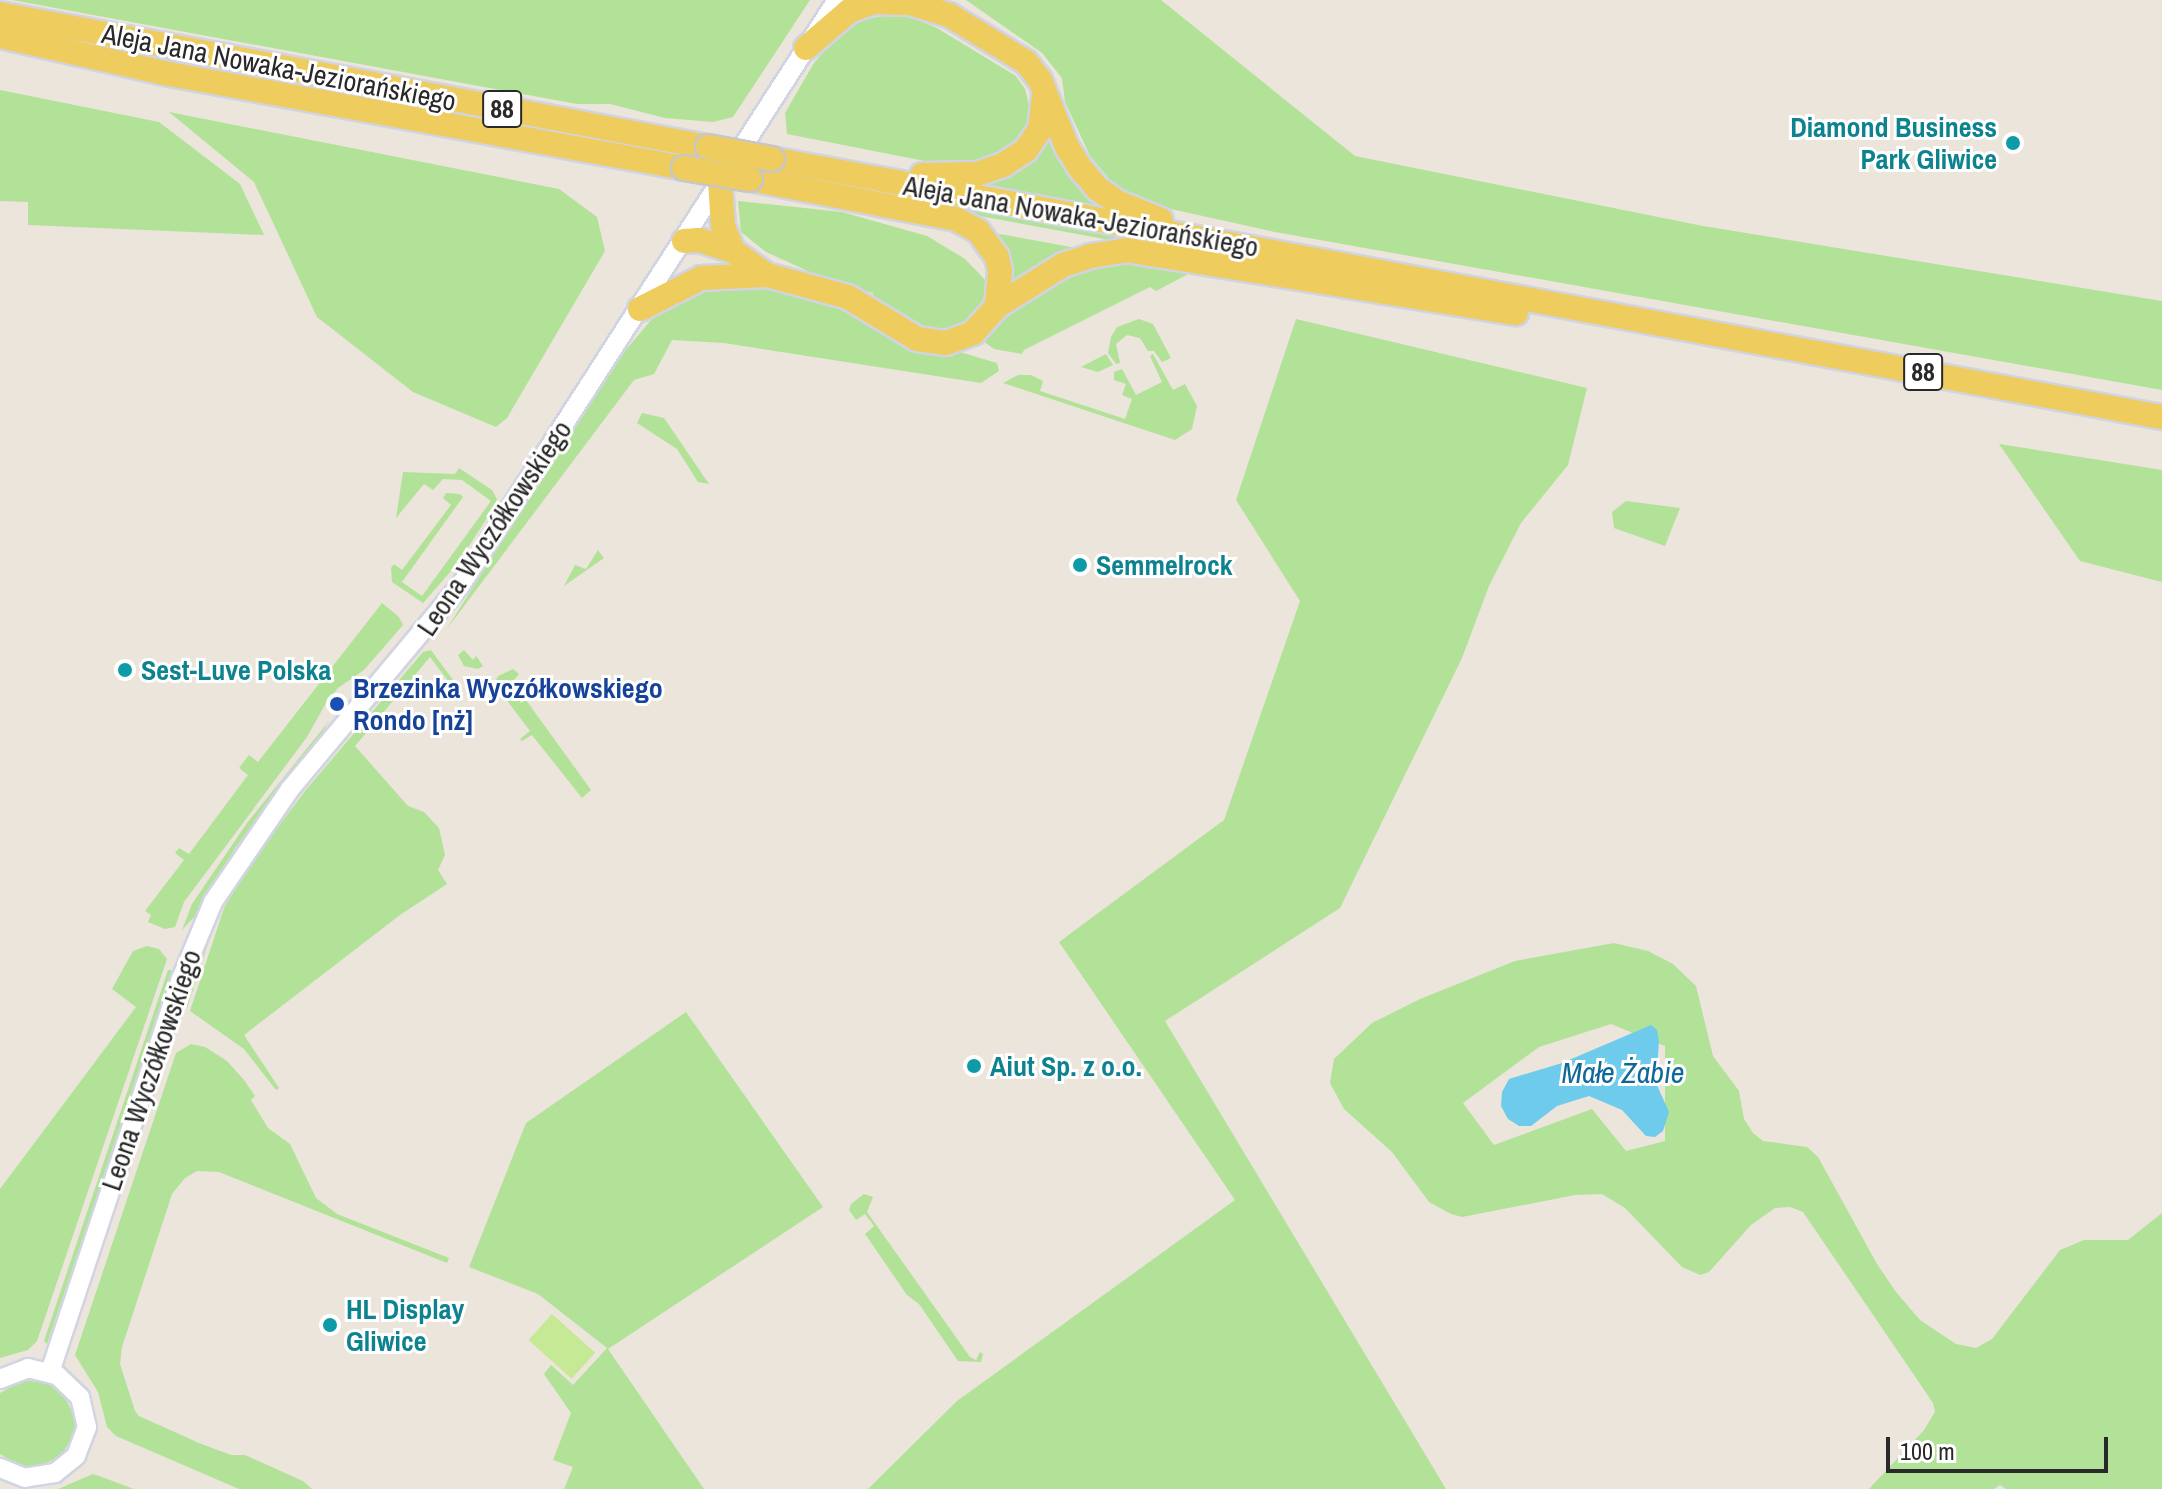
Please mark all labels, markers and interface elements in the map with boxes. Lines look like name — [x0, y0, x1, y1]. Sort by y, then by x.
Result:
street label: Aleja Jana Nowaka-Jeziorańskiego — [99, 16, 459, 118]
road number: 88 — [482, 87, 522, 131]
place label: Diamond Business Park Gliwice — [1790, 110, 1997, 176]
marker: Diamond Business Park Gliwice — [2004, 134, 2022, 152]
street label: Aleja Jana Nowaka-Jeziorańskiego — [901, 168, 1261, 264]
road number: 88 — [1903, 350, 1943, 394]
street label: Leona Wyczółkowskiego — [409, 414, 579, 642]
place label: Semmelrock — [1096, 548, 1233, 582]
marker: Semmelrock — [1071, 556, 1089, 574]
place label: Sest-Luve Polska — [141, 653, 331, 687]
marker: Sest-Luve Polska — [116, 661, 134, 679]
place label: Brzezinka Wyczółkowskiego Rondo [nż] — [353, 671, 663, 737]
marker: Brzezinka Wyczółkowskiego Rondo [nż] — [328, 695, 346, 713]
street label: Leona Wyczółkowskiego — [94, 945, 208, 1195]
place label: Aiut Sp. z o.o. — [990, 1049, 1142, 1083]
water label: Małe Żabie — [1561, 1054, 1685, 1090]
marker: Aiut Sp. z o.o. — [965, 1057, 983, 1075]
place label: HL Display Gliwice — [346, 1292, 465, 1358]
marker: HL Display Gliwice — [321, 1316, 339, 1334]
scale bar — [1890, 1421, 2112, 1471]
text: 100 m — [1900, 1435, 1955, 1467]

